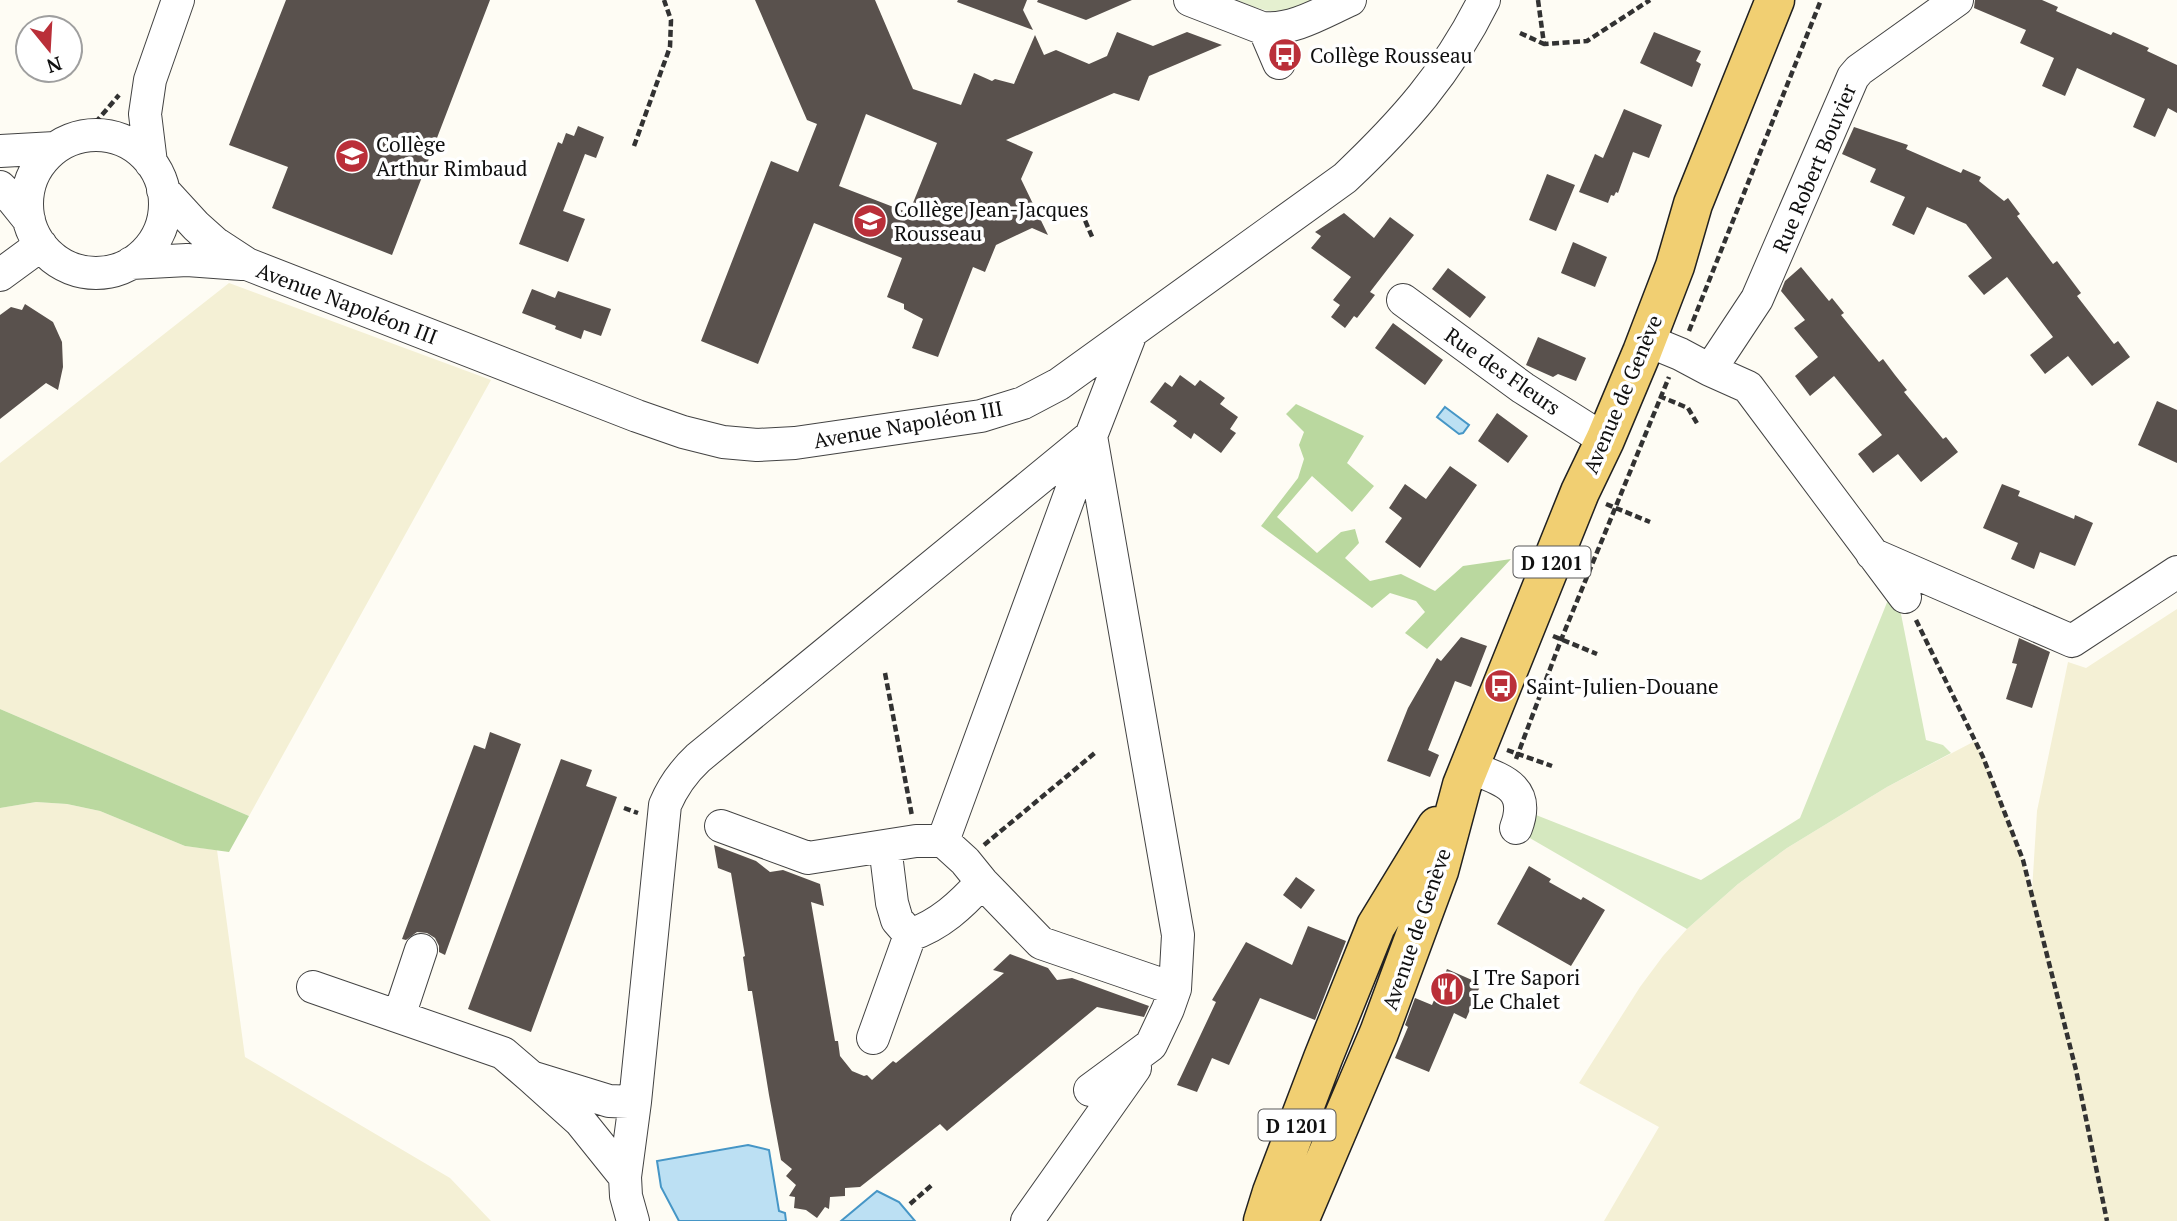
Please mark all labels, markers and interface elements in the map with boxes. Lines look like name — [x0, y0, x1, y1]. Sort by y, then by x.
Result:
north arrow — [14, 14, 84, 84]
bus stop icon: Collège Rousseau — [1266, 36, 1304, 74]
place label: Collège Rousseau — [1310, 41, 1473, 69]
text: N — [43, 52, 65, 80]
street label: Rue Robert Bouvier — [1766, 79, 1862, 257]
place label: Collège Arthur Rimbaud — [376, 130, 528, 182]
school or university icon: Collège Arthur Rimbaud — [333, 137, 371, 175]
place label: Collège Jean-Jacques Rousseau — [894, 195, 1089, 247]
school or university icon: Collège Jean-Jacques Rousseau — [851, 202, 889, 240]
street label: Avenue Napoléon III — [253, 256, 441, 350]
street label: Avenue de Genève — [1576, 310, 1668, 478]
street label: Rue des Fleurs — [1440, 321, 1566, 421]
street label: Avenue Napoléon III — [811, 394, 1005, 454]
road number: D 1201 — [1514, 547, 1590, 578]
bus stop icon: Saint-Julien-Douane — [1482, 667, 1520, 705]
place label: Saint-Julien-Douane — [1526, 672, 1719, 700]
street label: Avenue de Genève — [1375, 844, 1457, 1014]
place label: I Tre Sapori Le Chalet — [1472, 963, 1580, 1015]
restaurant icon: I Tre Sapori Le Chalet — [1428, 970, 1466, 1008]
road number: D 1201 — [1258, 1110, 1336, 1140]

